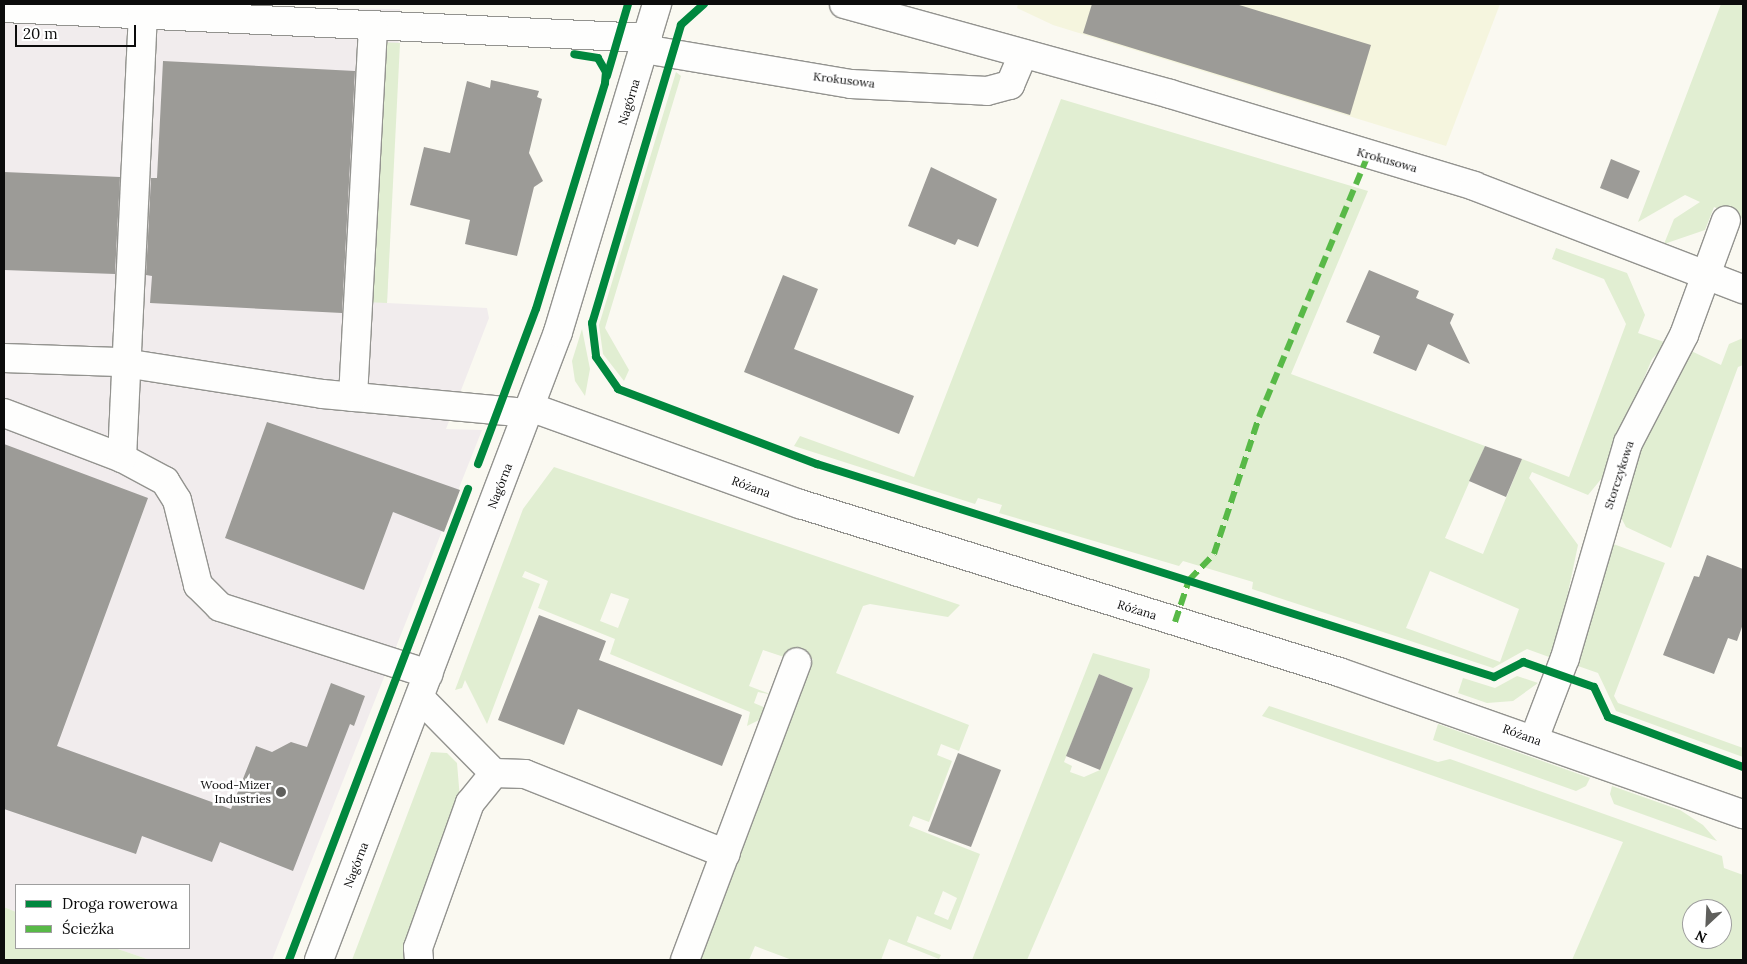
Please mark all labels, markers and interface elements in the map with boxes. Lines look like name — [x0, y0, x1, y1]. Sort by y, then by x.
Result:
scale bar — [18, 15, 139, 47]
text: 20 m — [23, 24, 58, 43]
street label: Krokusowa — [812, 69, 876, 91]
street label: Nagórna — [615, 77, 643, 127]
street label: Krokusowa — [1355, 145, 1419, 175]
street label: Storczykowa — [1601, 439, 1637, 511]
street label: Nagórna — [485, 461, 515, 511]
street label: Różana — [730, 473, 772, 501]
street label: Różana — [1116, 597, 1158, 623]
street label: Różana — [1501, 721, 1543, 749]
place label: Wood-Mizer Industries — [200, 778, 271, 806]
marker: Wood-Mizer Industries — [275, 786, 287, 798]
street label: Nagórna — [341, 840, 371, 890]
legend — [15, 884, 190, 949]
text: Droga rowerowa — [62, 894, 178, 913]
north arrow — [1682, 899, 1732, 949]
text: Ścieżka — [62, 919, 114, 938]
text: N — [1692, 926, 1710, 947]

